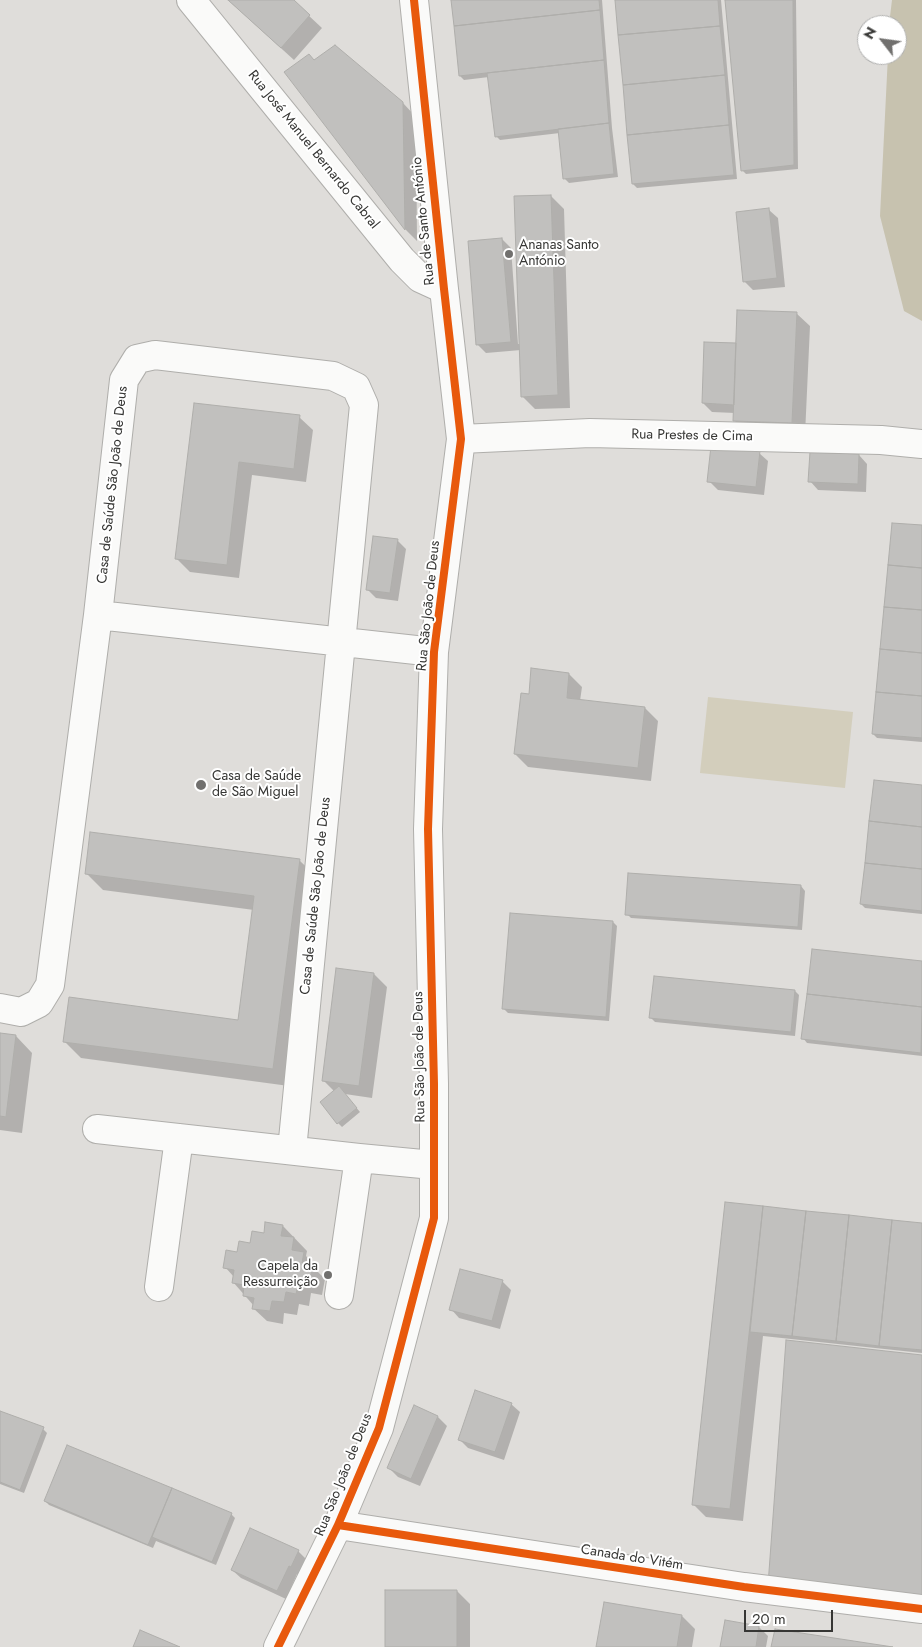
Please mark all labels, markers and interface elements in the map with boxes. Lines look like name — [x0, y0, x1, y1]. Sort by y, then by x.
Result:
north arrow — [857, 15, 907, 65]
text: N — [858, 23, 881, 43]
street label: Rua José Manuel Bernardo Cabral — [244, 67, 382, 233]
street label: Rua de Santo António — [409, 156, 439, 286]
place label: Ananas Santo António — [519, 238, 599, 270]
marker: Ananas Santo António — [503, 248, 515, 260]
street label: Casa de Saúde São João de Deus — [94, 385, 132, 585]
street label: Rua Prestes de Cima — [631, 427, 753, 445]
street label: Rua São João de Deus — [414, 540, 444, 672]
place label: Casa de Saúde de São Miguel — [212, 769, 301, 802]
marker: Casa de Saúde de São Miguel — [194, 778, 208, 792]
street label: Casa de Saúde São João de Deus — [297, 796, 335, 996]
street label: Rua São João de Deus — [410, 991, 430, 1123]
place label: Capela da Ressurreição — [243, 1259, 318, 1292]
marker: Capela da Ressurreição — [322, 1269, 334, 1281]
street label: Rua São João de Deus — [312, 1411, 376, 1539]
street label: Canada do Vitém — [580, 1542, 684, 1574]
scale bar — [747, 1600, 836, 1632]
text: 20 m — [752, 1608, 786, 1630]

